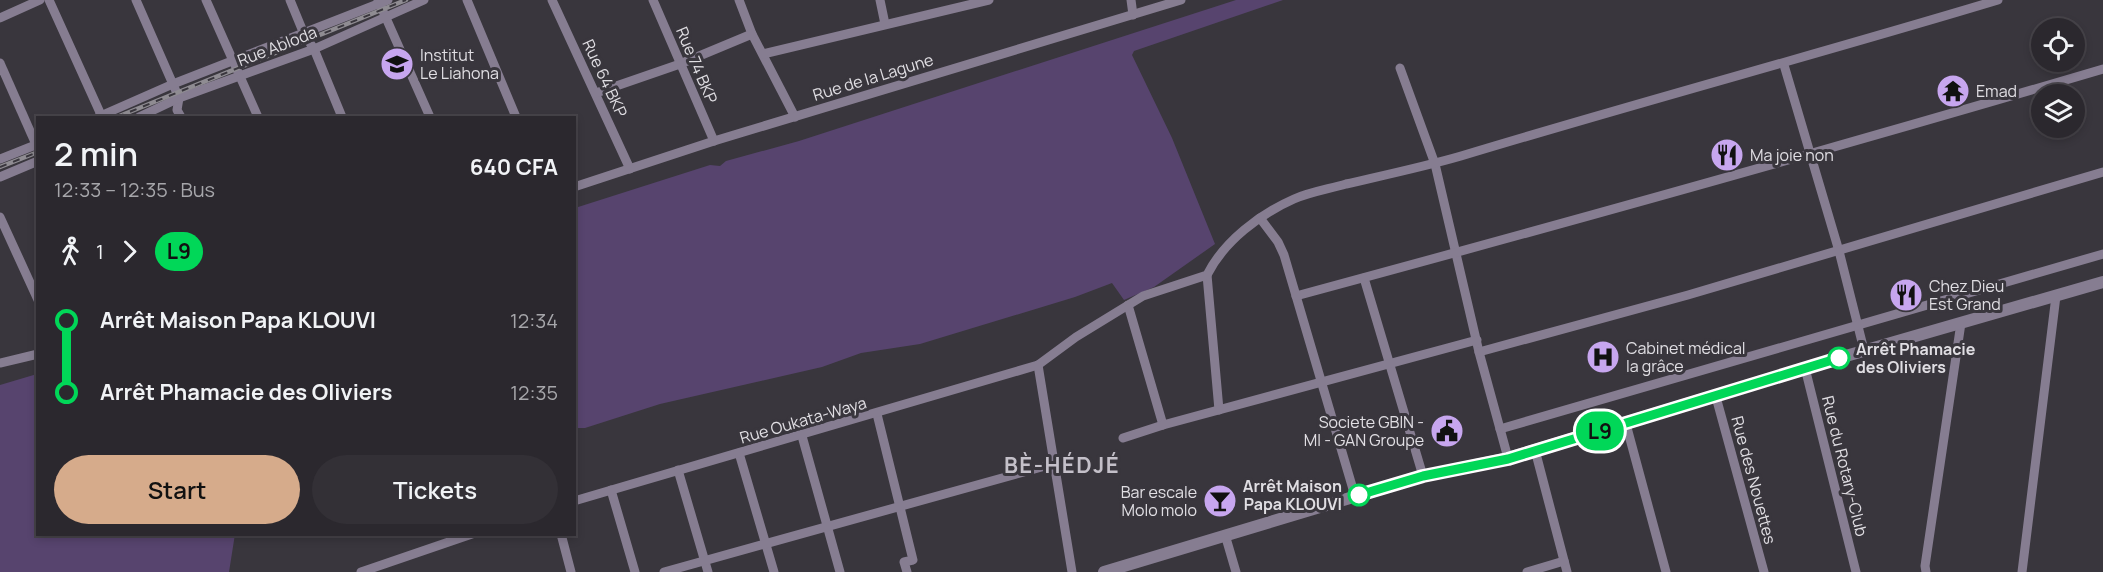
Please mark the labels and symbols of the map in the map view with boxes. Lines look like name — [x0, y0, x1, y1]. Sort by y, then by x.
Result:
street label: Rue Abloda — [234, 21, 320, 71]
street label: Rue 74 BKP — [671, 23, 723, 107]
street label: Rue 64 BKP — [577, 35, 633, 121]
place label: Institut Le Liahona — [420, 44, 499, 84]
school or university icon: Institut Le Liahona — [379, 46, 415, 82]
street label: Rue de la Lagune — [810, 48, 936, 106]
temple icon: Emad — [1935, 73, 1971, 109]
place label: Emad — [1976, 80, 2017, 102]
restaurant icon: Ma joie non — [1709, 137, 1745, 173]
place label: Ma joie non — [1750, 144, 1834, 166]
place label: Chez Dieu Est Grand — [1929, 275, 2004, 315]
restaurant icon: Chez Dieu Est Grand — [1888, 277, 1924, 313]
place label: Cabinet médical la grâce — [1626, 337, 1746, 377]
place label: Arrêt Phamacie des Oliviers — [1856, 338, 1976, 378]
hospital icon: Cabinet médical la grâce — [1585, 339, 1621, 375]
marker: Arrêt Phamacie des Oliviers — [1828, 347, 1850, 369]
street label: Rue Oukata-Waya — [737, 391, 869, 449]
street label: Rue du Rotary-Club — [1817, 393, 1873, 539]
place label: Societe GBIN - MI - GAN Groupe — [1304, 411, 1424, 451]
line badge: L9 — [1573, 412, 1627, 450]
public building icon: Societe GBIN - MI - GAN Groupe — [1429, 413, 1465, 449]
street label: Rue des Nouettes — [1726, 414, 1782, 546]
district label: BÈ-HÉDJÉ — [1004, 450, 1120, 480]
place label: Arrêt Maison Papa KLOUVI — [1243, 475, 1342, 515]
place label: Bar escale Molo molo — [1121, 481, 1197, 521]
bar icon: Bar escale Molo molo — [1202, 483, 1238, 519]
marker: Arrêt Maison Papa KLOUVI — [1348, 484, 1370, 506]

